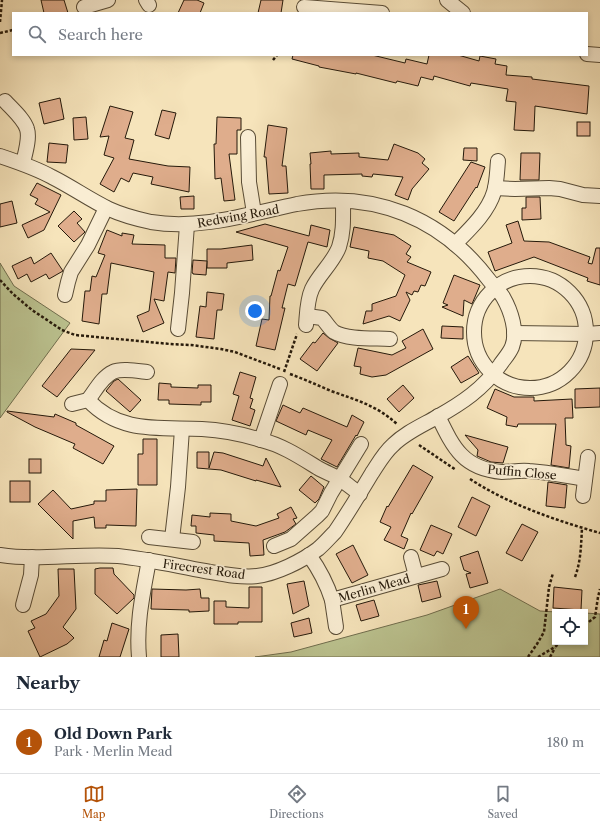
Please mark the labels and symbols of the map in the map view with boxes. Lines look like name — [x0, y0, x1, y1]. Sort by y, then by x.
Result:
street label: Redwing Road — [196, 201, 281, 231]
your location — [245, 301, 265, 321]
street label: Puffin Close — [487, 461, 558, 483]
street label: Firecrest Road — [162, 556, 247, 582]
street label: Merlin Mead — [336, 570, 412, 605]
pin: 1 — [453, 596, 479, 629]

